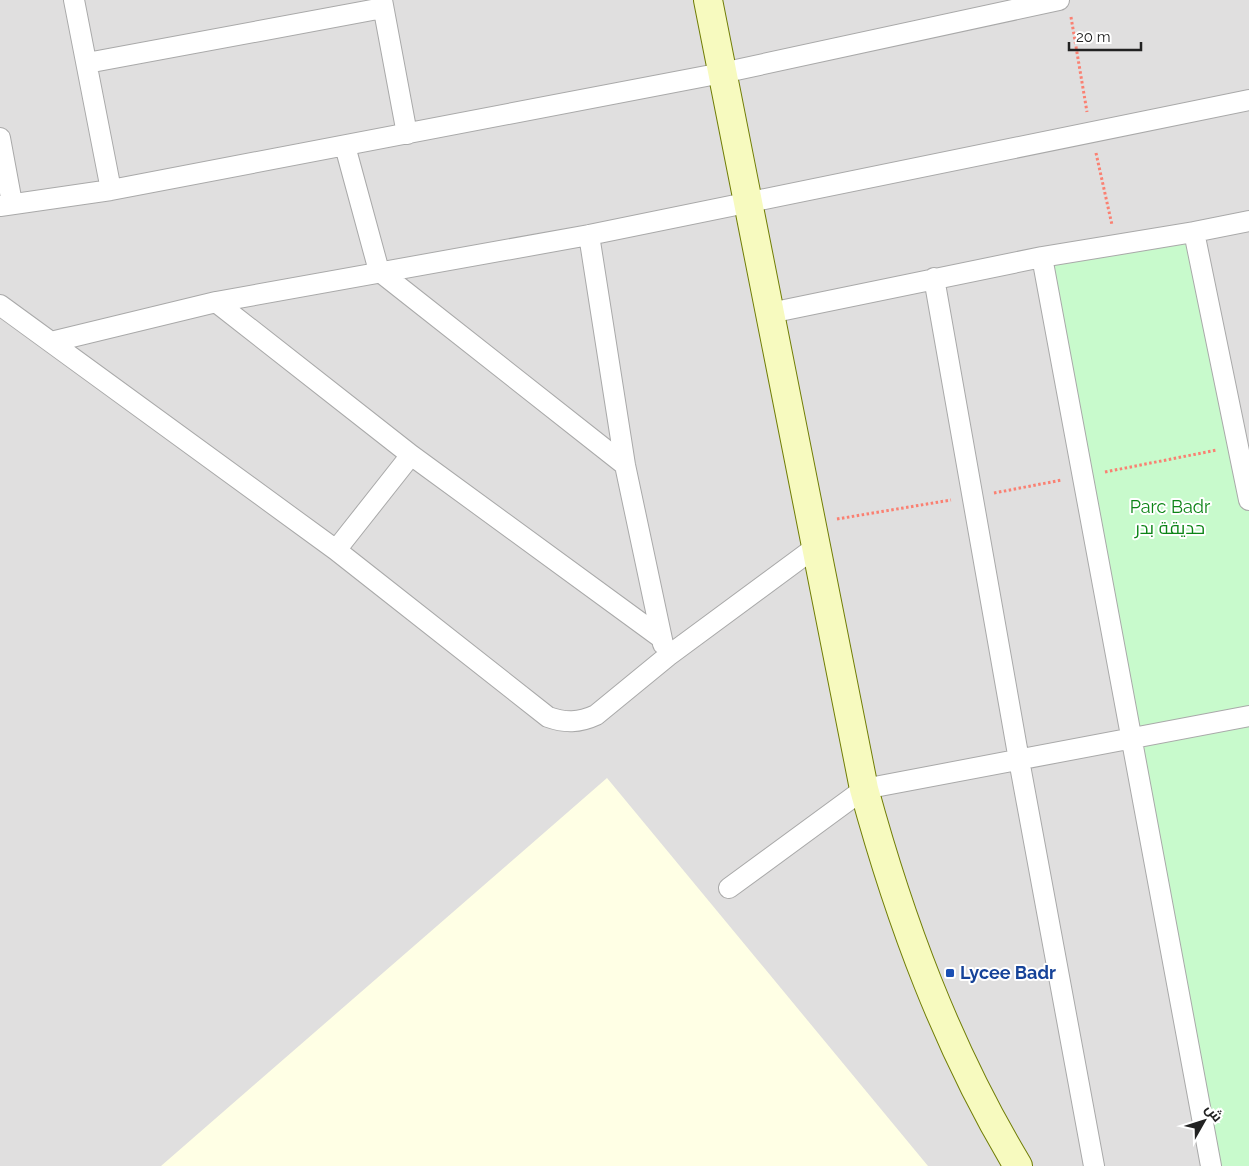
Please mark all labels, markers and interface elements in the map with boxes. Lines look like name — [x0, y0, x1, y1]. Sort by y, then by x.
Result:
scale bar — [1069, 20, 1142, 52]
text: 20 m — [1076, 28, 1111, 46]
park label: Parc Badr حديقة بدر — [1130, 496, 1211, 539]
place label: Lycee Badr — [960, 962, 1056, 983]
marker: Lycee Badr — [944, 967, 956, 979]
north arrow — [1179, 1096, 1229, 1146]
text: ش — [1201, 1101, 1226, 1125]

